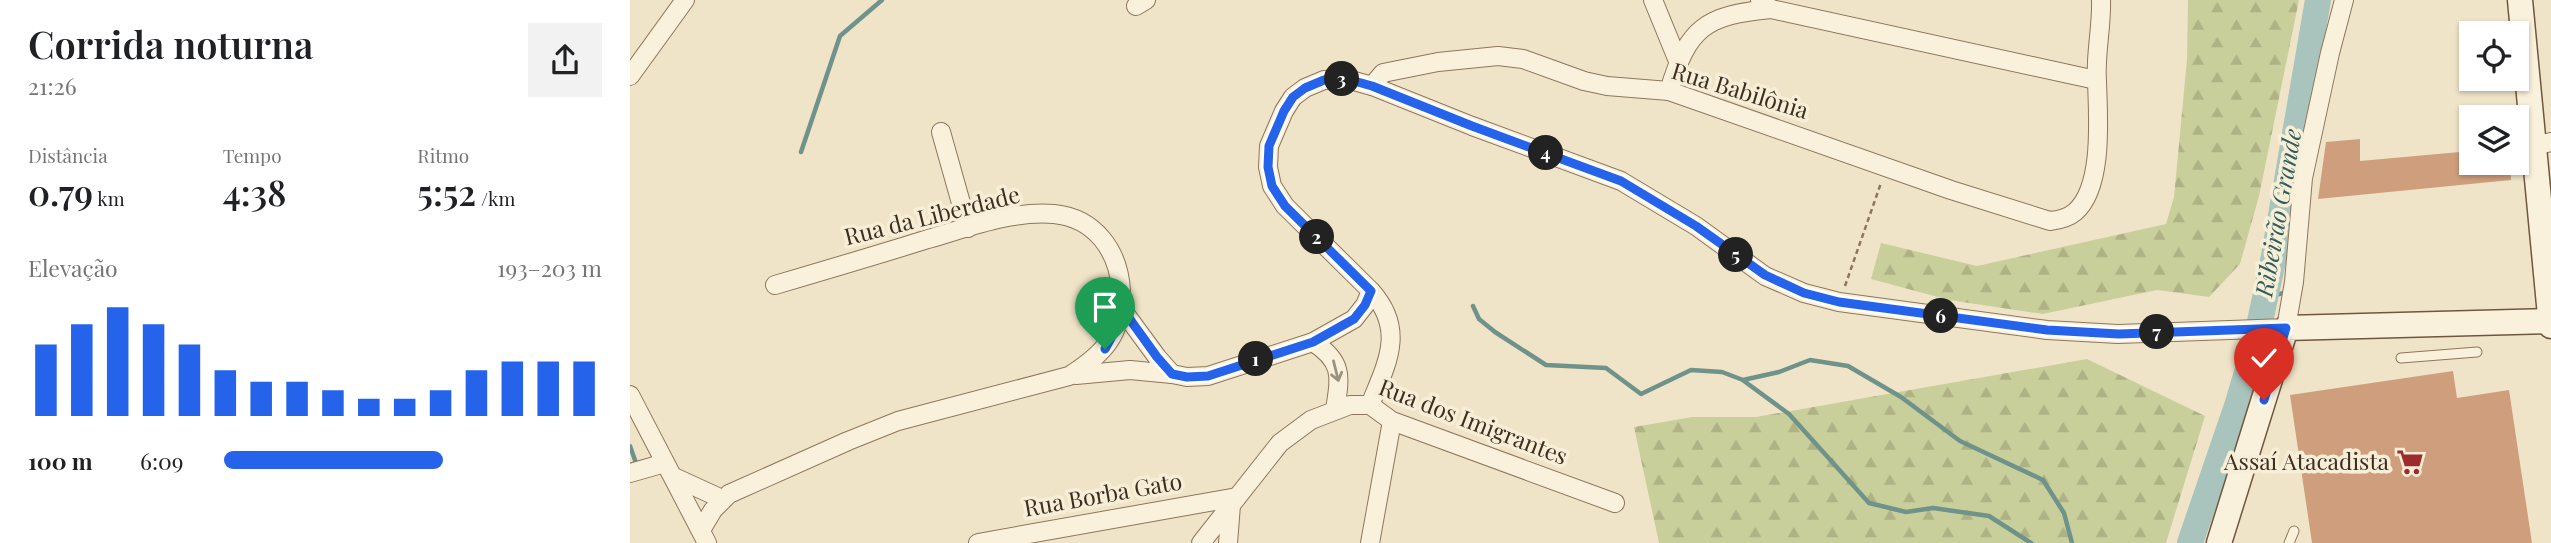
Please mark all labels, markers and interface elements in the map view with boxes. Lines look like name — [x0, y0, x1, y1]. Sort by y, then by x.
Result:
text: Corrida noturna — [28, 18, 314, 69]
map controls — [2459, 21, 2529, 175]
button: locate — [2459, 21, 2529, 91]
button: share — [528, 23, 602, 97]
street label: Rua Babilônia — [1668, 54, 1813, 125]
pin: 3 — [1324, 62, 1360, 96]
text: 3 — [1337, 65, 1346, 91]
text: 21:26 — [28, 70, 77, 101]
button: layers — [2459, 105, 2529, 175]
water label: Ribeirão Grande — [2246, 126, 2308, 300]
pin: 4 — [1528, 136, 1564, 170]
text: 4 — [1540, 139, 1551, 165]
text: Distância — [28, 142, 108, 168]
text: Tempo — [223, 142, 282, 168]
text: Ritmo — [417, 142, 469, 168]
text: 0.79 — [28, 168, 93, 215]
text: 4:38 — [223, 168, 286, 215]
text: 5:52 — [417, 168, 476, 215]
street label: Rua da Liberdade — [841, 178, 1023, 251]
text: km — [93, 185, 125, 211]
text: /km — [476, 185, 515, 211]
pin: 2 — [1300, 219, 1334, 254]
text: 2 — [1312, 223, 1321, 249]
pin: 5 — [1718, 238, 1754, 272]
text: 5 — [1731, 241, 1740, 267]
text: Elevação — [28, 252, 118, 283]
text: 193–203 m — [497, 252, 602, 283]
pin — [1075, 277, 1135, 349]
icon: arrive — [1086, 288, 1124, 326]
pin: 6 — [1924, 298, 1958, 334]
text: 6 — [1935, 302, 1946, 328]
pin: 7 — [2140, 314, 2174, 350]
text: 7 — [2152, 318, 2161, 344]
pin — [2234, 328, 2294, 400]
icon: check — [2245, 339, 2283, 377]
pin: 1 — [1238, 342, 1274, 376]
text: 1 — [1252, 345, 1259, 371]
one-way arrow — [1330, 360, 1343, 382]
street label: Rua dos Imigrantes — [1375, 370, 1572, 471]
text: 100 m — [28, 445, 93, 476]
text: 6:09 — [140, 445, 184, 476]
place label: Assaí Atacadista — [2223, 445, 2390, 476]
supermarket icon: Assaí Atacadista — [2395, 447, 2425, 477]
street label: Rua Borba Gato — [1021, 464, 1184, 523]

